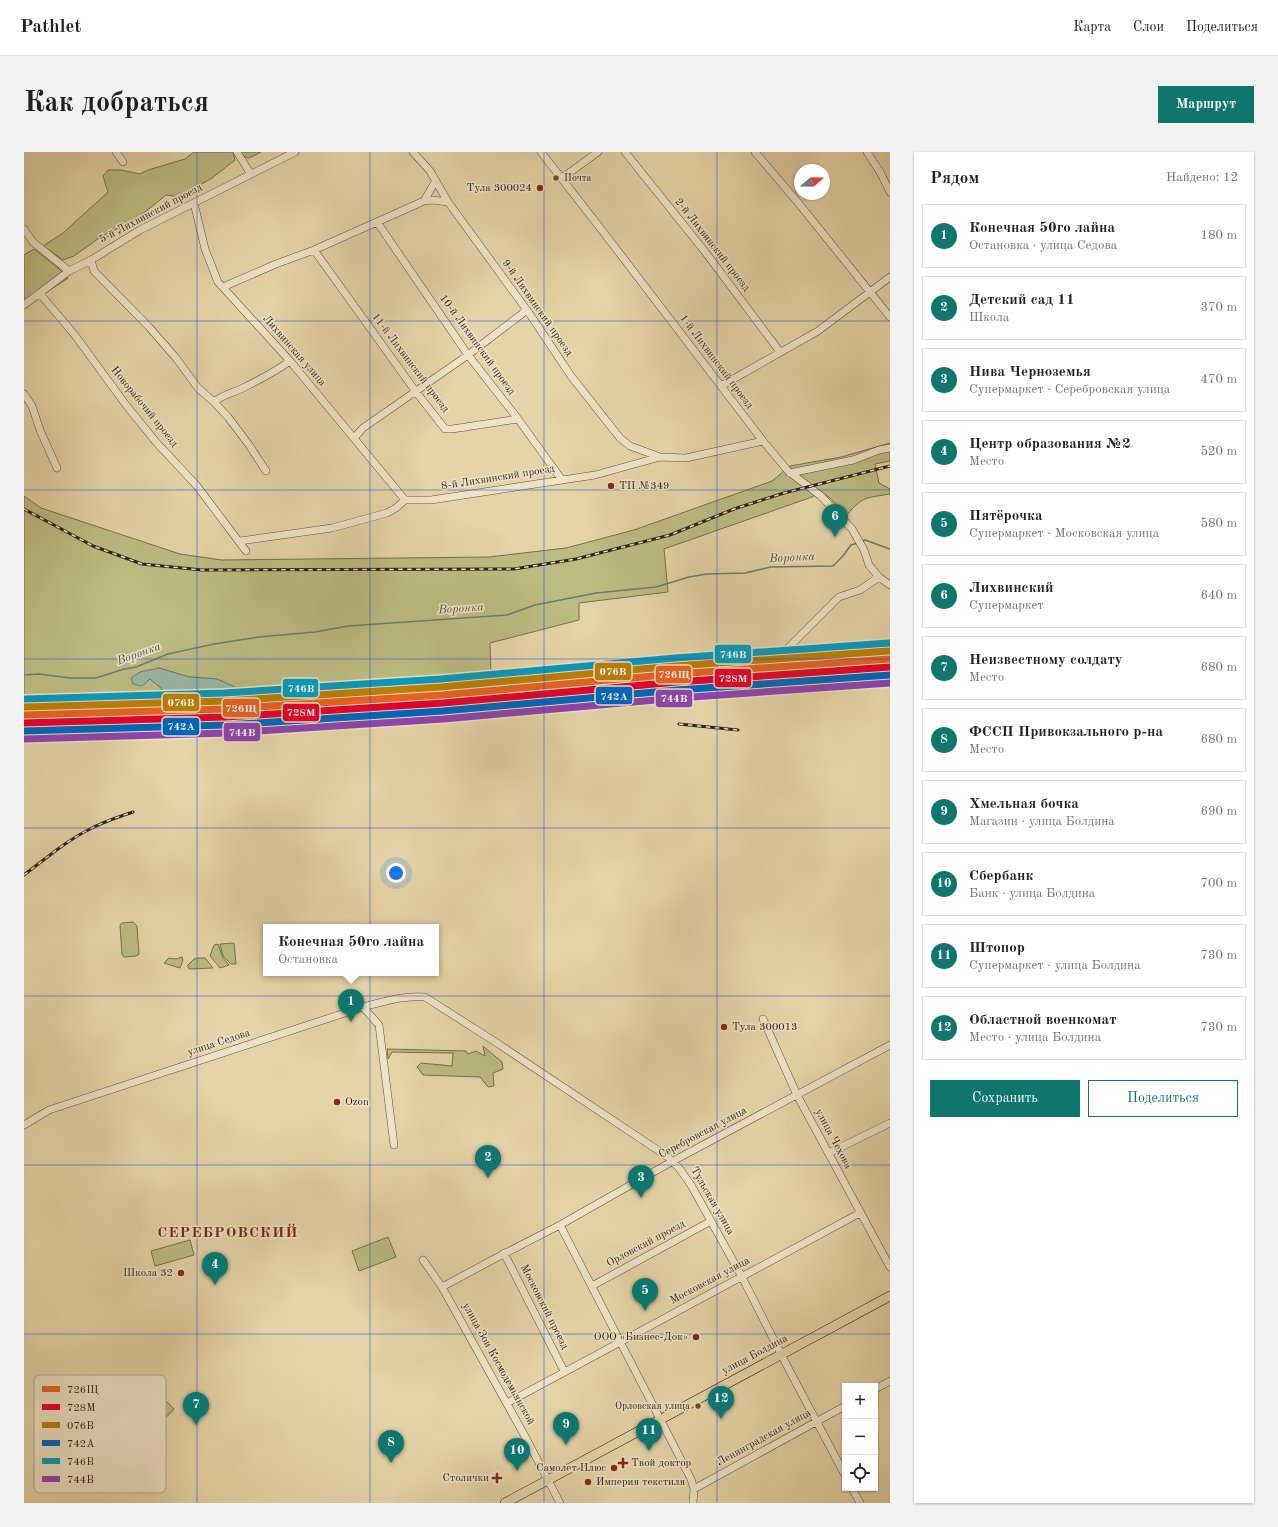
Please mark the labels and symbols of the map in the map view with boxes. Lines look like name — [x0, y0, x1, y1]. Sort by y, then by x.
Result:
north arrow — [794, 164, 830, 200]
marker: Почта — [551, 173, 561, 183]
place label: Почта — [564, 173, 592, 183]
street label: 5-й Лихвинский проезд — [98, 182, 205, 246]
place label: Тула 300024 — [467, 183, 532, 194]
marker: Тула 300024 — [535, 183, 545, 193]
street label: 2-й Лихвинский проезд — [672, 196, 752, 294]
street label: 9-й Лихвинский проезд — [500, 258, 575, 359]
street label: 10-й Лихвинский проезд — [437, 293, 517, 398]
street label: 11-й Лихвинский проезд — [369, 311, 451, 415]
street label: Лихвинская улица — [260, 313, 328, 389]
street label: 1-й Лихвинский проезд — [677, 313, 755, 412]
street label: Новорабочий проезд — [108, 365, 180, 450]
street label: 8-й Лихвинский проезд — [441, 464, 556, 492]
marker: ТП №349 — [606, 481, 616, 491]
place label: ТП №349 — [619, 481, 670, 492]
pin: 6 — [822, 504, 848, 537]
water label: Воронка — [768, 551, 816, 565]
water label: Воронка — [437, 601, 485, 617]
water label: Воронка — [115, 640, 163, 668]
line badge: 746В — [714, 644, 752, 664]
text: 746В — [720, 650, 747, 661]
line badge: 076В — [594, 662, 632, 681]
line badge: 726Щ — [655, 665, 692, 684]
text: 076В — [600, 667, 627, 678]
line badge: 728М — [714, 668, 752, 688]
text: 726Щ — [658, 670, 690, 681]
text: 728М — [719, 674, 748, 685]
line badge: 746В — [282, 678, 319, 698]
text: 746В — [288, 684, 315, 695]
line badge: 742А — [595, 686, 633, 705]
line badge: 744В — [655, 689, 693, 708]
text: 742А — [600, 692, 628, 703]
line badge: 076В — [162, 693, 200, 712]
text: 744В — [661, 694, 688, 705]
text: 076В — [168, 698, 195, 709]
line badge: 726Щ — [222, 698, 260, 718]
line badge: 728М — [282, 703, 320, 722]
text: 726Щ — [225, 704, 257, 715]
text: 728М — [287, 708, 316, 719]
line badge: 742А — [162, 717, 200, 736]
text: 742А — [167, 722, 195, 733]
line badge: 744В — [223, 722, 261, 742]
text: 744В — [229, 728, 256, 739]
your location — [386, 863, 406, 883]
pin: 1 — [338, 989, 364, 1022]
marker: Тула 300013 — [719, 1022, 729, 1032]
place label: Тула 300013 — [732, 1022, 797, 1033]
street label: улица Седова — [186, 1028, 252, 1058]
marker: Ozon — [332, 1097, 342, 1107]
place label: Ozon — [345, 1097, 369, 1108]
street label: Серебровская улица — [657, 1105, 749, 1161]
street label: улица Чехова — [813, 1107, 854, 1171]
pin: 2 — [475, 1145, 501, 1178]
pin: 3 — [628, 1165, 654, 1198]
street label: Тульская улица — [688, 1165, 736, 1237]
street label: Орловский проезд — [605, 1218, 688, 1269]
district label: СЕРЕБРОВСКИЙ — [157, 1223, 299, 1241]
pin: 4 — [202, 1252, 228, 1285]
street label: Московская улица — [668, 1255, 752, 1307]
street label: Московский проезд — [518, 1263, 570, 1352]
place label: Школа 32 — [123, 1268, 173, 1279]
marker: Школа 32 — [176, 1268, 186, 1278]
pin: 5 — [632, 1278, 658, 1311]
street label: улица Зои Космодемьянской — [460, 1301, 536, 1427]
place label: ООО «Бизнес-Док» — [594, 1332, 688, 1343]
marker: ООО «Бизнес-Док» — [691, 1332, 701, 1342]
street label: улица Болдина — [720, 1333, 790, 1377]
legend — [34, 1375, 166, 1493]
text: 726Щ — [67, 1385, 98, 1396]
pin: 12 — [708, 1386, 734, 1419]
pin: 7 — [183, 1392, 209, 1425]
place label: Орловская улица — [615, 1401, 690, 1411]
marker: Орловская улица — [693, 1401, 703, 1411]
text: 728М — [67, 1403, 95, 1414]
street label: Ленинградская улица — [715, 1407, 813, 1468]
pin: 9 — [553, 1412, 579, 1445]
pin: 11 — [636, 1418, 662, 1451]
text: 076В — [67, 1421, 94, 1432]
pin: 8 — [378, 1430, 404, 1463]
pin: 10 — [504, 1438, 530, 1471]
text: 742А — [67, 1439, 95, 1450]
text: 746В — [67, 1457, 94, 1468]
marker: Твой доктор — [618, 1458, 628, 1468]
place label: Твой доктор — [631, 1458, 692, 1469]
place label: Самолет Плюс — [536, 1463, 606, 1474]
marker: Самолет Плюс — [609, 1463, 619, 1473]
place label: Столички — [443, 1473, 489, 1484]
marker: Столички — [492, 1473, 502, 1483]
text: 744В — [67, 1475, 94, 1486]
marker: Империя текстиля — [583, 1477, 593, 1487]
place label: Империя текстиля — [596, 1477, 686, 1488]

